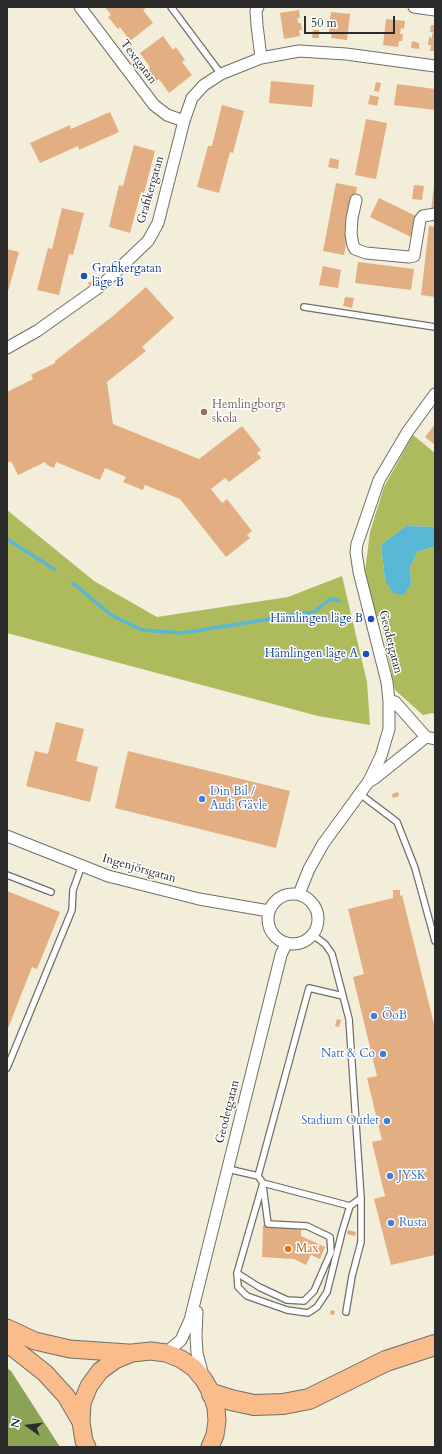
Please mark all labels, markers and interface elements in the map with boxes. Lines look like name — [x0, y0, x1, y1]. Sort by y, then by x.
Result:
scale bar — [306, 8, 397, 34]
text: 50 m — [311, 15, 337, 31]
street label: Textgatan — [117, 37, 159, 87]
street label: Grafikergatan — [134, 154, 168, 226]
place label: Grafikergatan läge B — [92, 262, 162, 290]
marker: Grafikergatan läge B — [79, 271, 89, 281]
place label: Hemlingborgs skola — [212, 398, 286, 426]
marker: Hemlingborgs skola — [199, 407, 209, 417]
street label: Geodetgatan — [375, 609, 405, 675]
place label: Hämlingen läge B — [270, 612, 363, 626]
marker: Hämlingen läge B — [366, 614, 376, 624]
place label: Hämlingen läge A — [265, 647, 358, 661]
marker: Hämlingen läge A — [361, 649, 371, 659]
place label: Din Bil / Audi Gävle — [210, 785, 267, 813]
marker: Din Bil / Audi Gävle — [197, 794, 207, 804]
street label: Ingenjörsgatan — [101, 852, 177, 886]
place label: ÖoB — [382, 1009, 407, 1023]
marker: ÖoB — [369, 1011, 379, 1021]
place label: Natt & Co — [321, 1047, 375, 1061]
marker: Natt & Co — [378, 1049, 388, 1059]
street label: Geodetgatan — [213, 1079, 243, 1145]
place label: Stadium Outlet — [301, 1114, 379, 1128]
marker: Stadium Outlet — [382, 1116, 392, 1126]
place label: JYSK — [398, 1169, 426, 1183]
marker: JYSK — [385, 1171, 395, 1181]
place label: Rusta — [399, 1216, 427, 1230]
marker: Rusta — [386, 1218, 396, 1228]
place label: Max — [296, 1242, 318, 1256]
marker: Max — [283, 1244, 293, 1254]
north arrow — [8, 1406, 48, 1446]
text: N — [7, 1417, 24, 1429]

